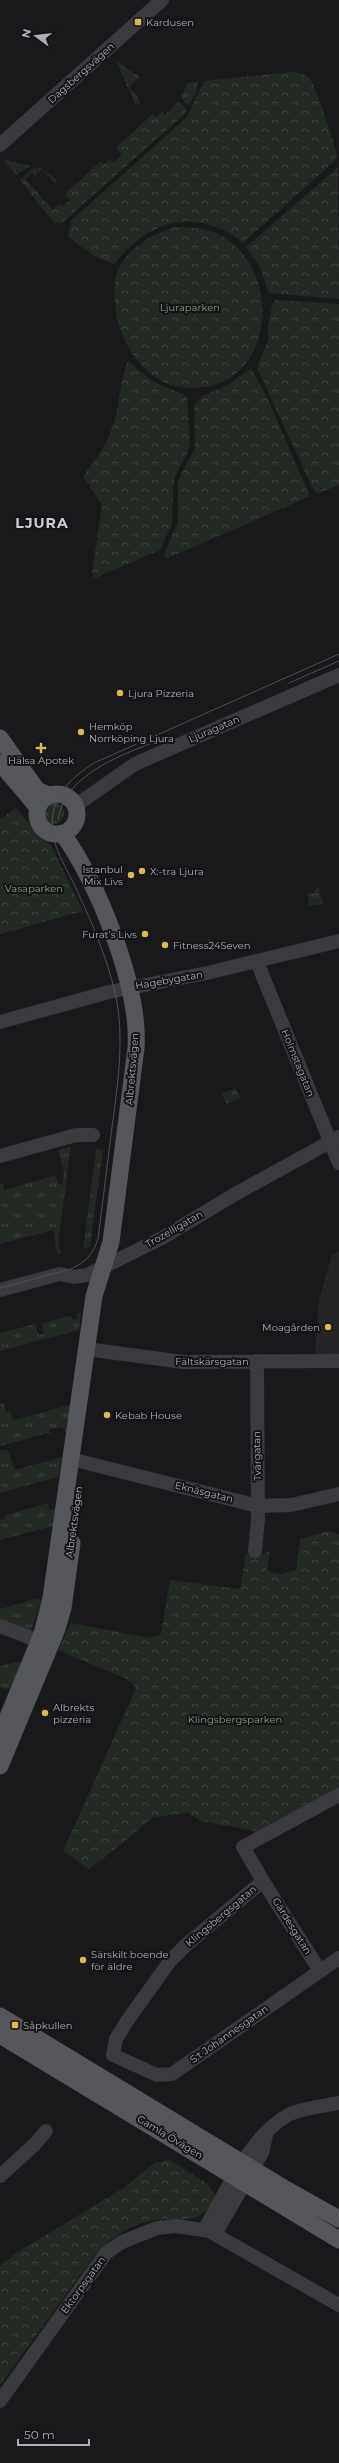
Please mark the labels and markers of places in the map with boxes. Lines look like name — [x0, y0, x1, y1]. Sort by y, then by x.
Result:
place label: Kardusen — [146, 16, 194, 29]
marker: Kardusen — [133, 17, 143, 27]
place label: Ljura Pizzeria — [128, 687, 194, 700]
marker: Ljura Pizzeria — [115, 688, 125, 698]
place label: Hemköp Norrköping Ljura — [89, 720, 174, 745]
marker: Hemköp Norrköping Ljura — [76, 727, 86, 737]
marker: Hälsa Apotek — [36, 743, 46, 753]
place label: Hälsa Apotek — [8, 754, 74, 767]
place label: Istanbul Mix Livs — [82, 863, 123, 888]
place label: X:-tra Ljura — [150, 865, 204, 878]
marker: X:-tra Ljura — [137, 866, 147, 876]
marker: Istanbul Mix Livs — [126, 870, 136, 880]
place label: Furat's Livs — [82, 928, 137, 941]
marker: Furat's Livs — [140, 929, 150, 939]
place label: Fitness24Seven — [173, 939, 251, 952]
marker: Fitness24Seven — [160, 940, 170, 950]
place label: Moagården — [262, 1321, 320, 1334]
marker: Moagården — [323, 1322, 333, 1332]
place label: Kebab House — [115, 1409, 182, 1422]
marker: Kebab House — [102, 1410, 112, 1420]
place label: Albrekts pizzeria — [53, 1701, 95, 1726]
marker: Albrekts pizzeria — [40, 1708, 50, 1718]
place label: Särskilt boende för äldre — [91, 1948, 169, 1973]
marker: Särskilt boende för äldre — [78, 1955, 88, 1965]
place label: Såpkullen — [23, 2019, 73, 2032]
marker: Såpkullen — [10, 2020, 20, 2030]

